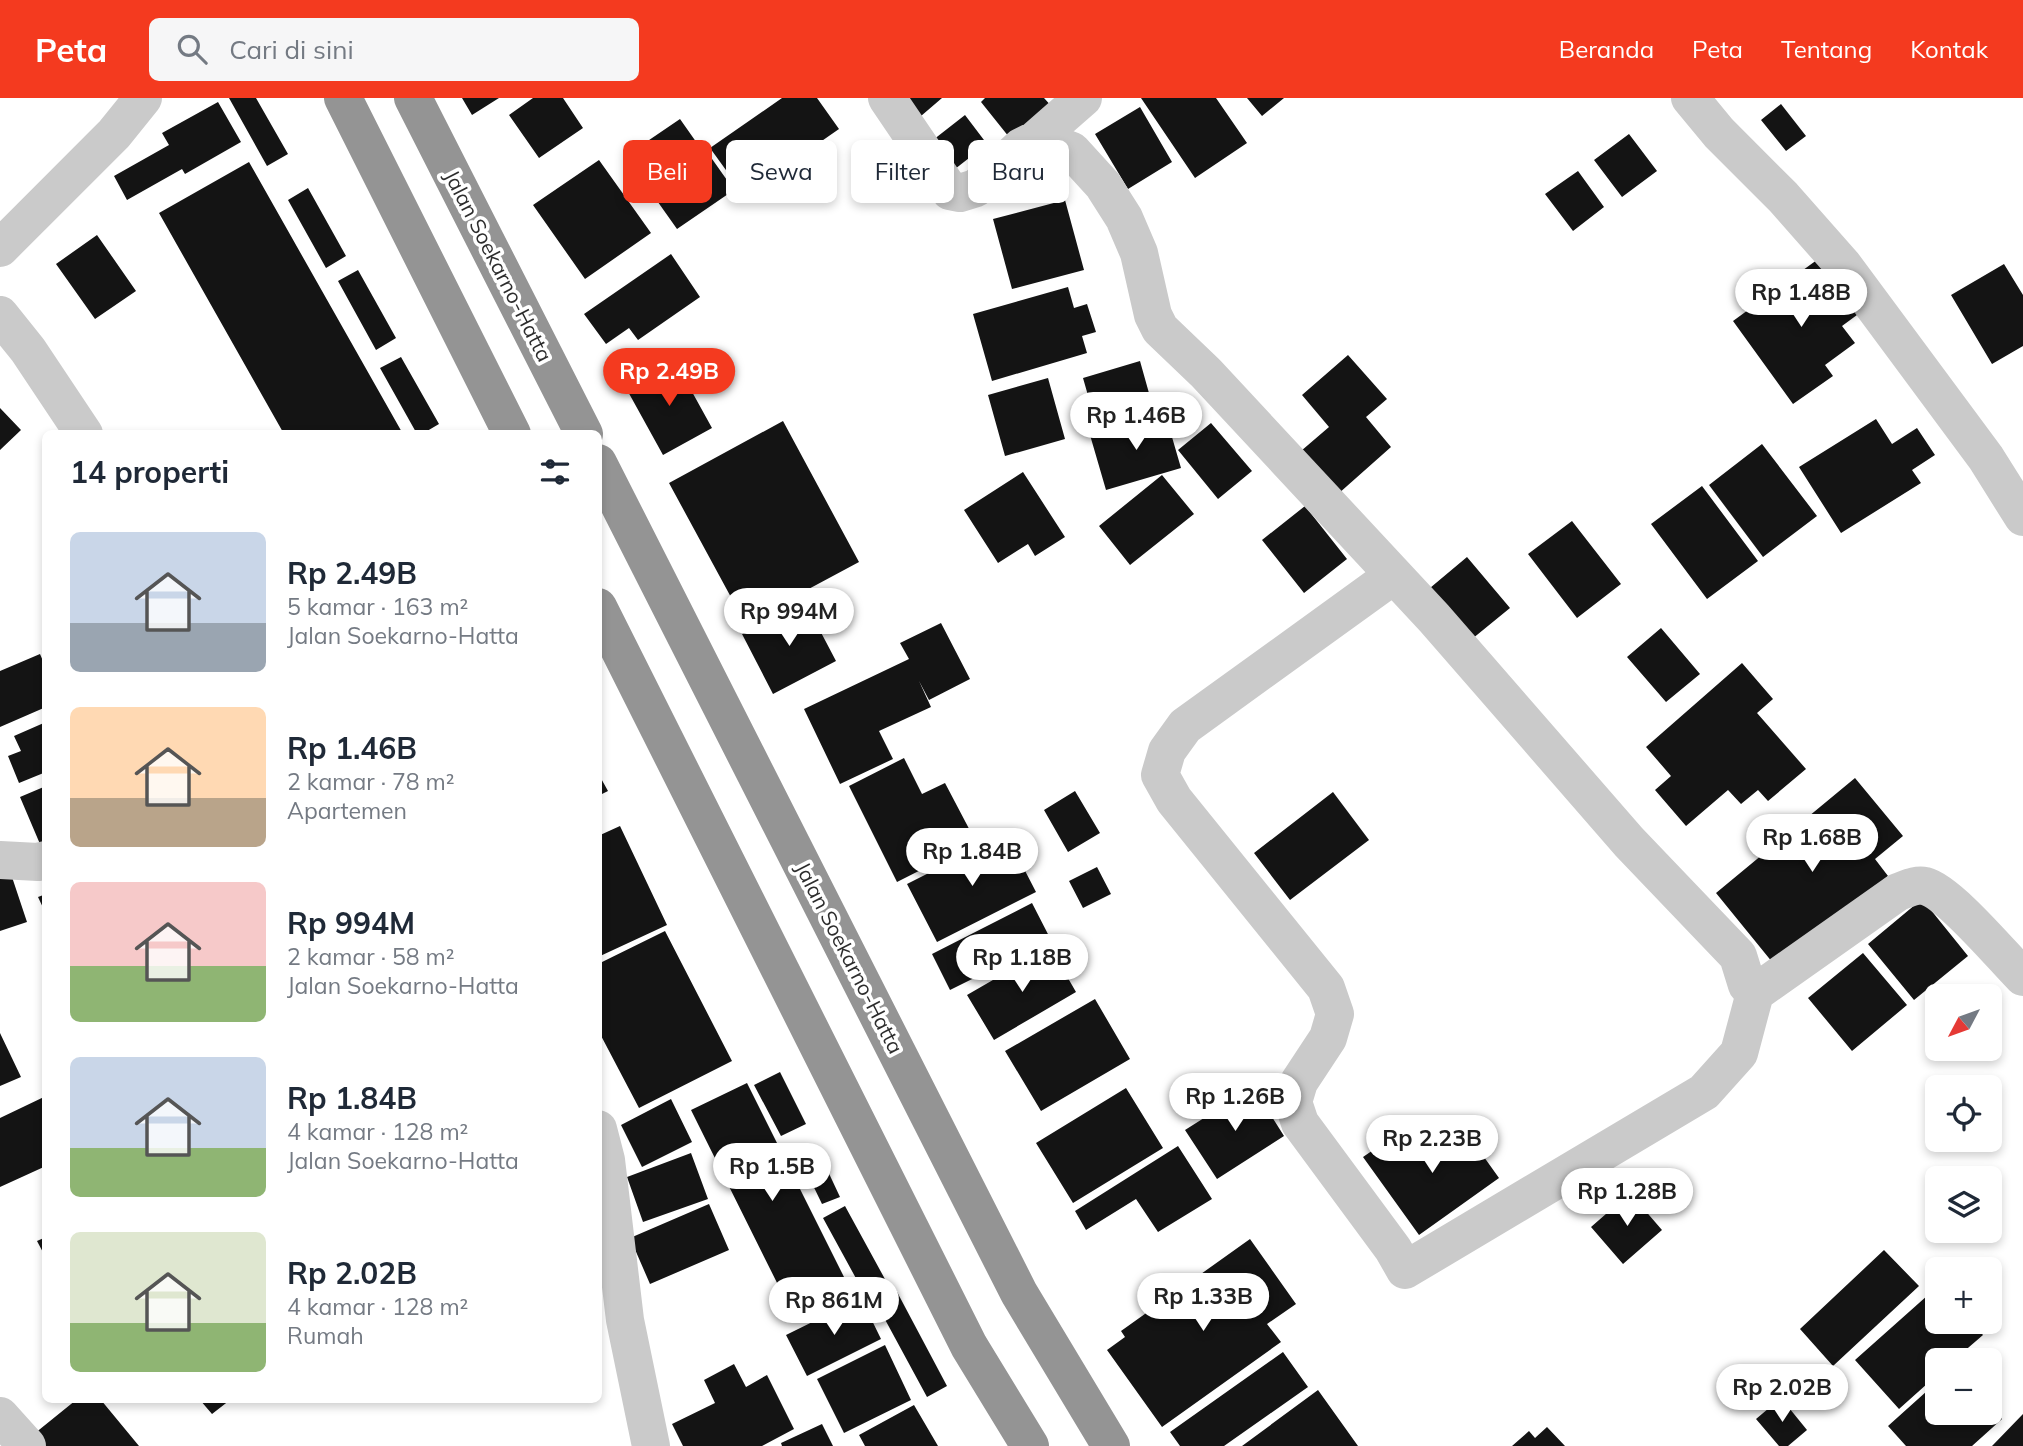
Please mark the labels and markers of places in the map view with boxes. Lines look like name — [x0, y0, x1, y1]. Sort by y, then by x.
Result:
pin: Rp 1.48B — [1729, 270, 1873, 329]
pin: Rp 2.49B — [597, 348, 741, 408]
pin: Rp 1.46B — [1064, 392, 1208, 452]
pin: Rp 994M — [724, 588, 854, 648]
pin: Rp 1.68B — [1740, 814, 1884, 874]
pin: Rp 1.84B — [900, 828, 1044, 888]
pin: Rp 1.18B — [950, 934, 1094, 994]
pin: Rp 1.26B — [1163, 1074, 1307, 1133]
pin: Rp 2.23B — [1360, 1116, 1504, 1175]
pin: Rp 1.5B — [707, 1144, 837, 1203]
pin: Rp 1.28B — [1555, 1168, 1699, 1228]
pin: Rp 1.33B — [1131, 1274, 1275, 1333]
pin: Rp 861M — [769, 1278, 899, 1337]
pin: Rp 2.02B — [1710, 1364, 1854, 1424]

